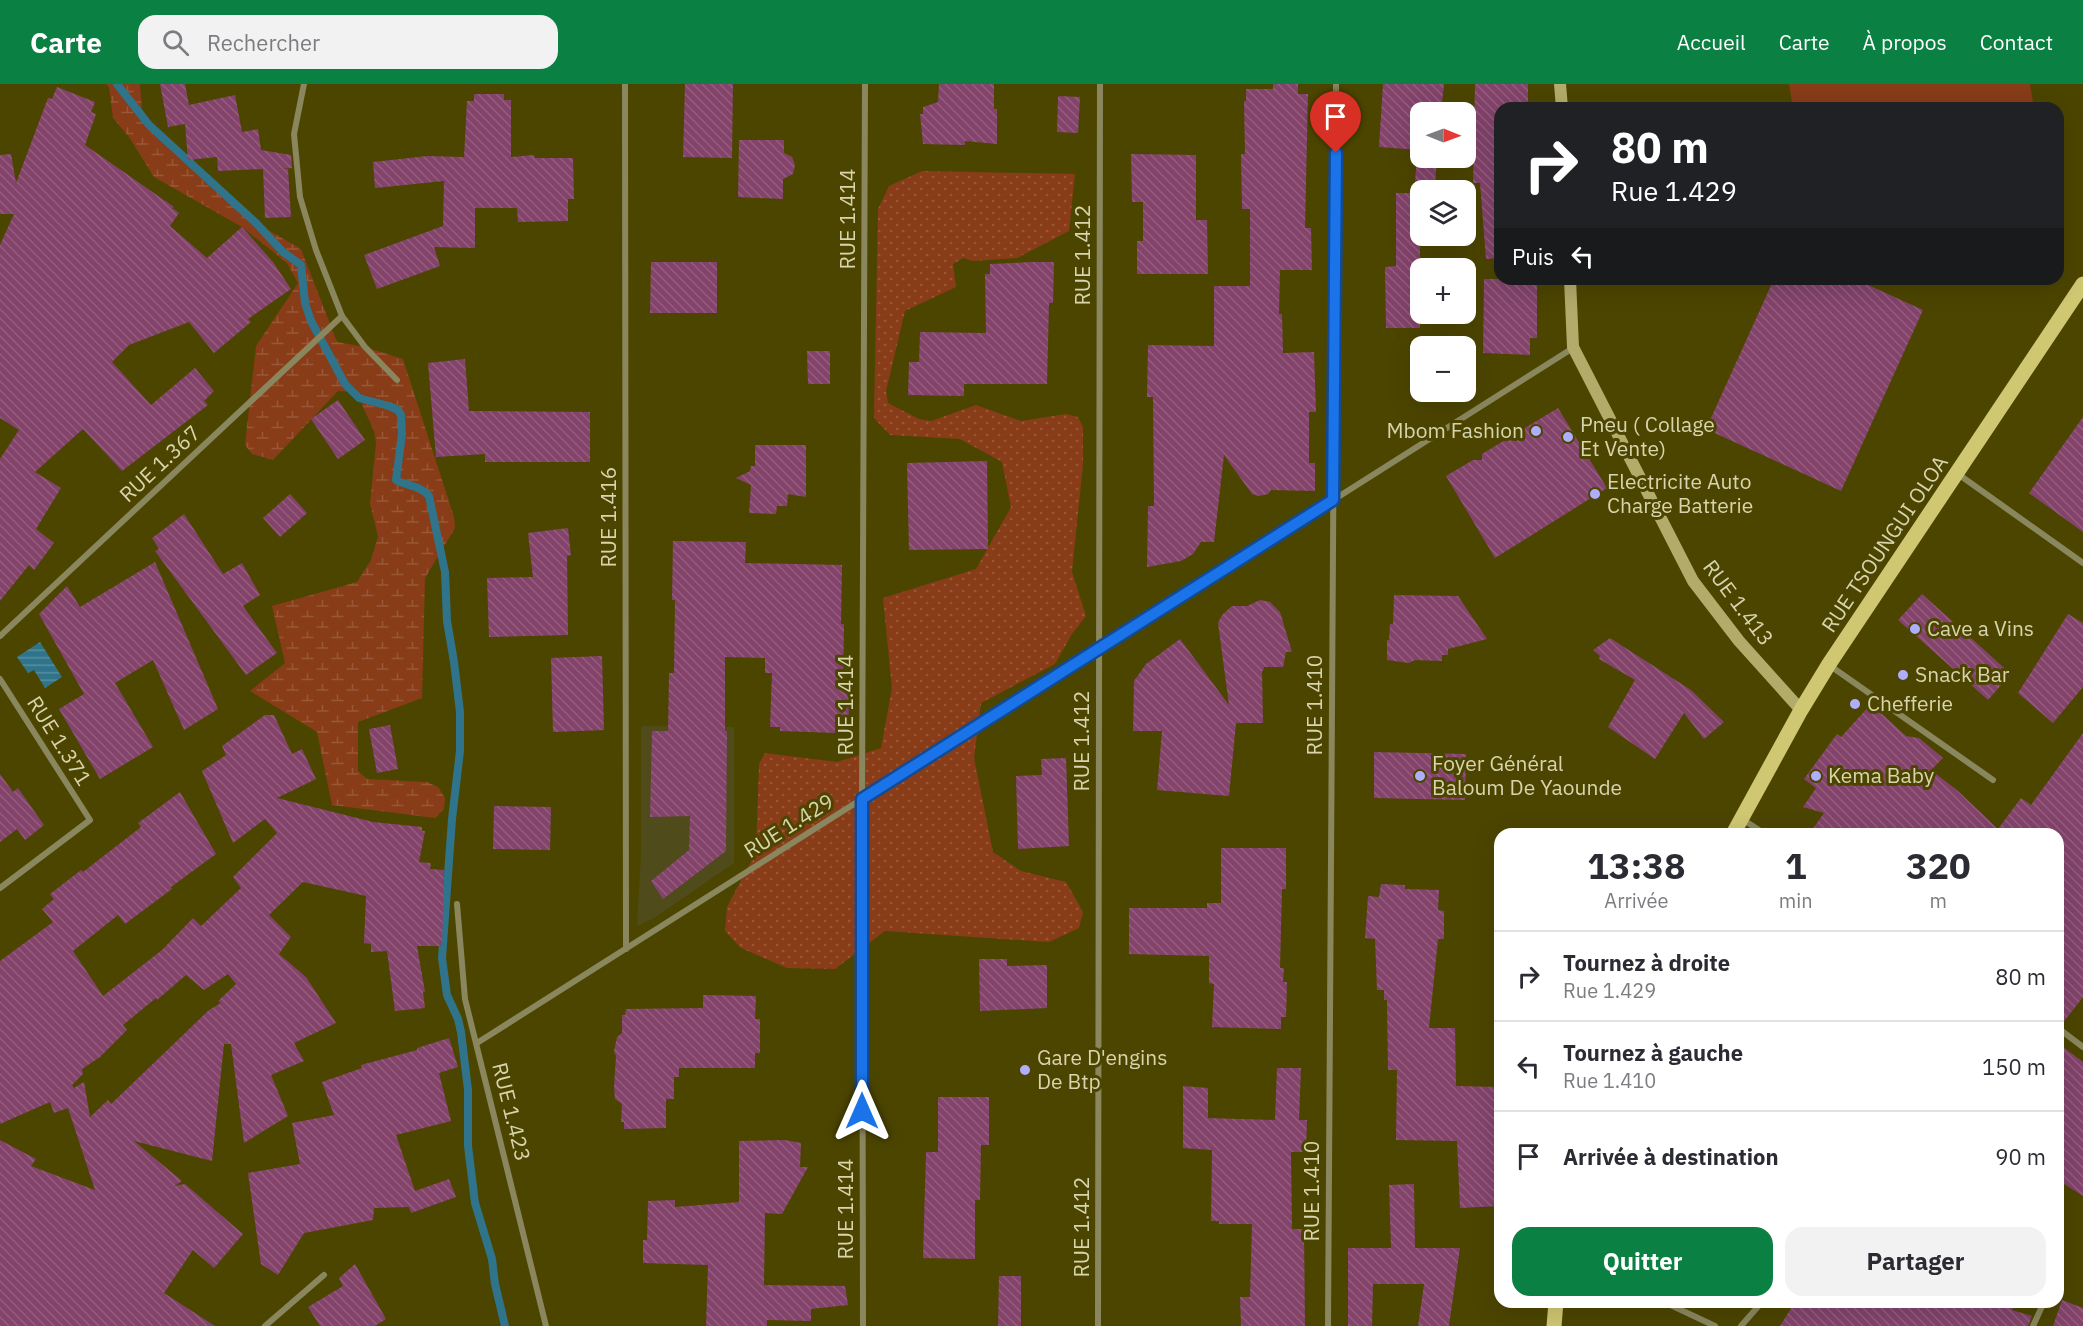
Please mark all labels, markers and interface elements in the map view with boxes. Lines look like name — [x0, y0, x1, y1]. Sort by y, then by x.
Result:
search box — [138, 15, 558, 69]
text: Carte — [30, 24, 102, 61]
icon: search — [159, 26, 192, 59]
text: Rechercher — [207, 28, 320, 57]
text: Accueil — [1677, 28, 1746, 56]
text: Carte — [1779, 28, 1830, 56]
text: À propos — [1863, 28, 1947, 56]
text: Contact — [1980, 28, 2053, 56]
pin — [1310, 91, 1361, 153]
icon: arrive — [1319, 100, 1352, 133]
north arrow — [1410, 102, 1476, 168]
map controls — [1410, 102, 1476, 402]
text: 80 m — [1611, 120, 1709, 175]
icon: right — [1512, 126, 1590, 204]
street label: RUE 1.414 — [833, 169, 861, 269]
text: Rue 1.429 — [1611, 173, 1737, 208]
button: layers — [1410, 180, 1476, 246]
street label: RUE 1.412 — [1068, 205, 1096, 305]
icon: left — [1566, 240, 1599, 273]
text: Puis — [1512, 242, 1554, 271]
button: + — [1410, 258, 1476, 324]
button: − — [1410, 336, 1476, 402]
place label: Pneu ( Collage Et Vente) — [1580, 410, 1715, 462]
place label: Mbom Fashion — [1387, 416, 1524, 444]
street label: RUE 1.367 — [113, 419, 206, 508]
marker: Mbom Fashion — [1529, 424, 1543, 438]
marker: Pneu ( Collage Et Vente) — [1561, 430, 1575, 444]
street label: RUE TSOUNGUI OLOA — [1815, 450, 1954, 637]
street label: RUE 1.416 — [594, 467, 622, 567]
place label: Electricite Auto Charge Batterie — [1607, 467, 1753, 519]
marker: Electricite Auto Charge Batterie — [1588, 487, 1602, 501]
street label: RUE 1.413 — [1697, 554, 1780, 651]
place label: Cave a Vins — [1927, 614, 2034, 642]
marker: Cave a Vins — [1908, 622, 1922, 636]
street label: RUE 1.414 — [831, 655, 859, 755]
street label: RUE 1.410 — [1300, 655, 1328, 755]
place label: Snack Bar — [1915, 660, 2010, 688]
marker: Snack Bar — [1896, 668, 1910, 682]
place label: Chefferie — [1867, 689, 1953, 717]
street label: RUE 1.371 — [21, 690, 98, 791]
street label: RUE 1.412 — [1067, 691, 1095, 791]
marker: Chefferie — [1848, 697, 1862, 711]
place label: Foyer Général Baloum De Yaounde — [1432, 749, 1622, 801]
place label: Kema Baby — [1828, 761, 1935, 789]
marker: Foyer Général Baloum De Yaounde — [1413, 769, 1427, 783]
marker: Kema Baby — [1809, 769, 1823, 783]
street label: RUE 1.429 — [738, 787, 839, 864]
text: 13:38 — [1587, 842, 1686, 889]
text: 1 — [1785, 842, 1807, 889]
text: 320 — [1906, 842, 1971, 889]
text: Arrivée — [1604, 887, 1668, 914]
text: min — [1779, 887, 1813, 914]
text: m — [1930, 887, 1947, 914]
text: Tournez à droite — [1563, 948, 1730, 977]
icon: right — [1512, 960, 1545, 993]
text: 80 m — [1995, 962, 2046, 991]
text: Rue 1.429 — [1563, 977, 1656, 1004]
text: Tournez à gauche — [1563, 1038, 1743, 1067]
place label: Gare D'engins De Btp — [1037, 1043, 1167, 1095]
icon: left — [1512, 1050, 1545, 1083]
text: 150 m — [1982, 1052, 2046, 1081]
street label: RUE 1.423 — [486, 1059, 538, 1164]
marker: Gare D'engins De Btp — [1018, 1063, 1032, 1077]
text: Rue 1.410 — [1563, 1067, 1656, 1094]
position arrow — [830, 1079, 894, 1143]
icon: arrive — [1512, 1140, 1545, 1173]
street label: RUE 1.410 — [1297, 1141, 1325, 1241]
text: Arrivée à destination — [1563, 1142, 1779, 1171]
text: 90 m — [1995, 1142, 2046, 1171]
street label: RUE 1.414 — [831, 1159, 859, 1259]
street label: RUE 1.412 — [1067, 1177, 1095, 1277]
button: Quitter — [1512, 1227, 1773, 1296]
button: Partager — [1785, 1227, 2046, 1296]

